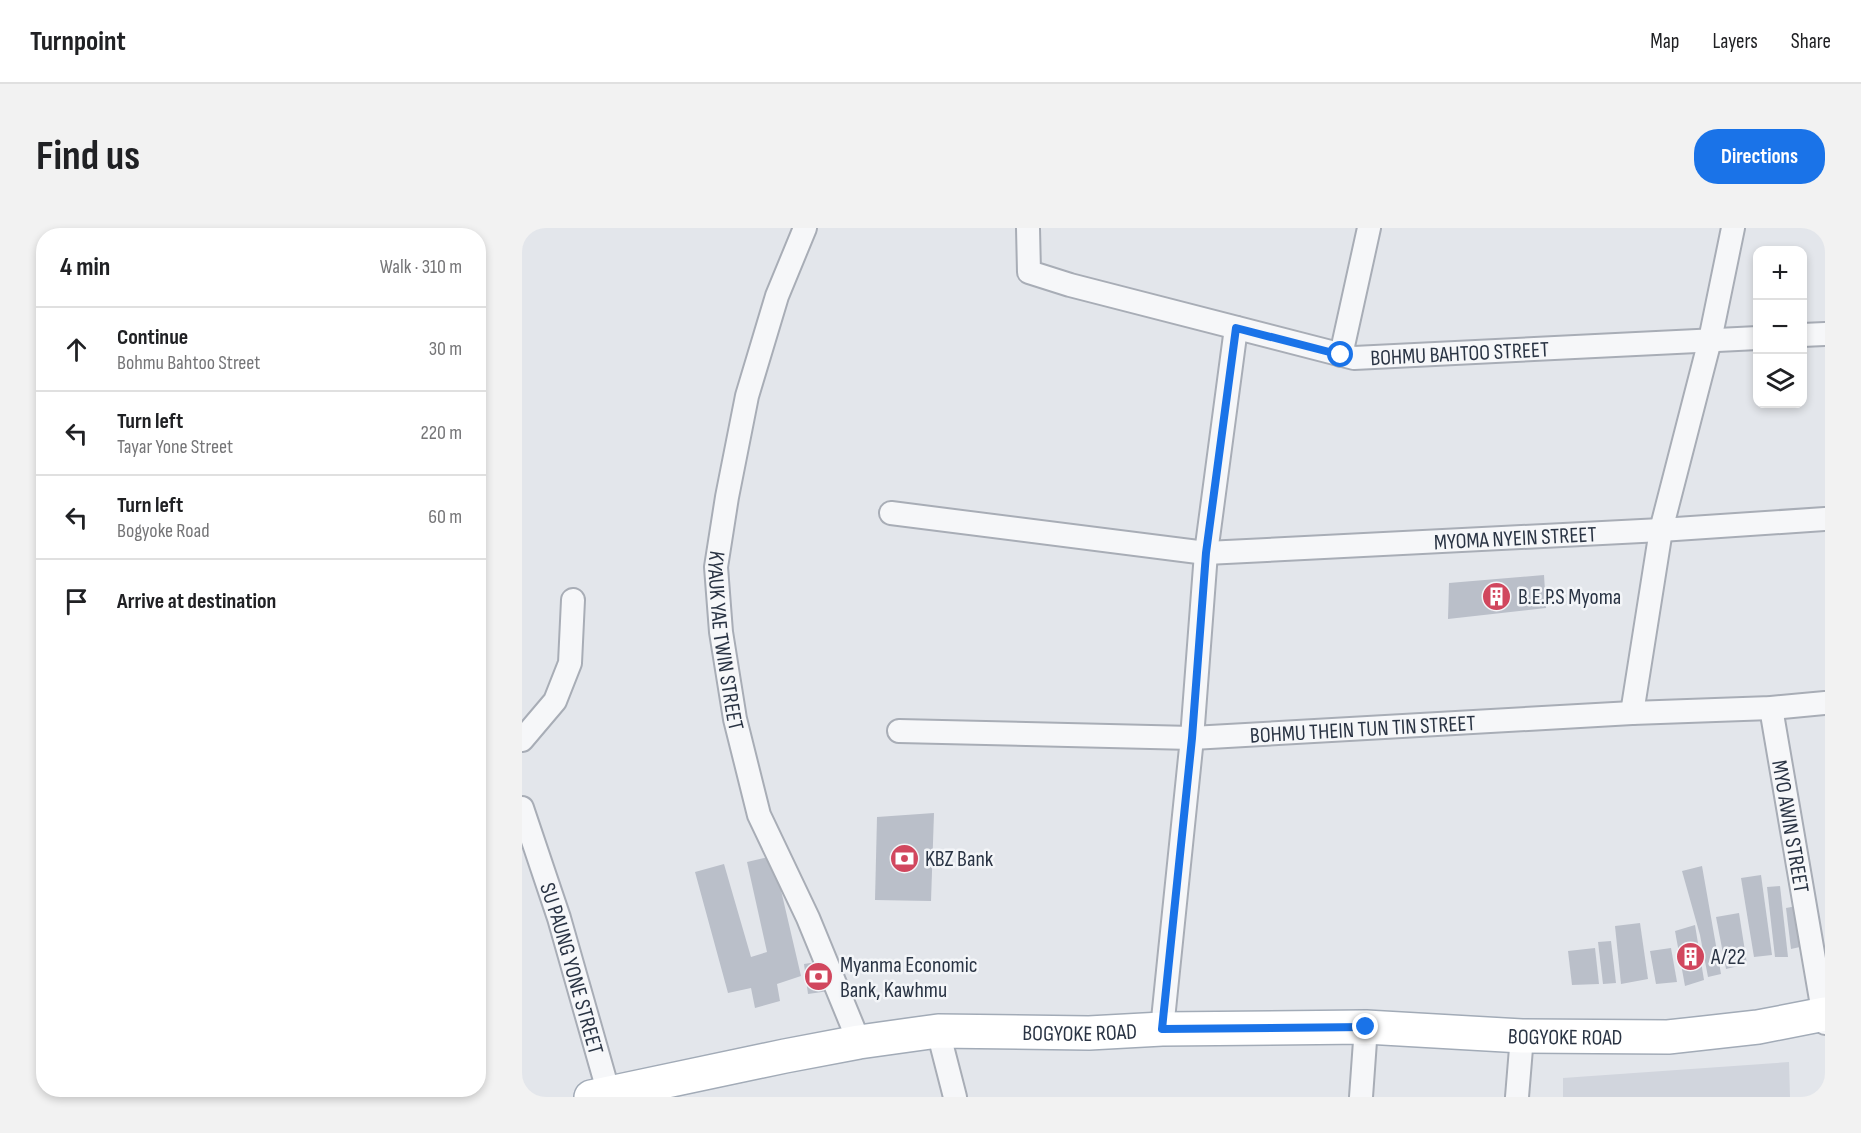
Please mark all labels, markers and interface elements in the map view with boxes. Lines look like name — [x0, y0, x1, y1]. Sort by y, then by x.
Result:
text: Turnpoint — [30, 25, 126, 58]
text: Map — [1650, 29, 1679, 54]
text: Layers — [1712, 29, 1758, 54]
text: Share — [1791, 29, 1831, 54]
button: Directions — [1694, 129, 1825, 184]
text: Find us — [36, 131, 140, 182]
map controls — [1753, 246, 1807, 408]
button: + — [1753, 246, 1807, 300]
text: 4 min — [60, 252, 110, 283]
text: Walk · 310 m — [380, 255, 462, 279]
button: − — [1753, 300, 1807, 354]
text: Continue — [117, 324, 188, 351]
icon: ahead — [60, 333, 93, 366]
street label: BOHMU BAHTOO STREET — [1370, 336, 1550, 372]
text: 30 m — [429, 337, 462, 361]
route start — [1327, 341, 1353, 367]
text: Bohmu Bahtoo Street — [117, 351, 260, 375]
button: layers — [1753, 354, 1807, 408]
text: Turn left — [117, 408, 183, 435]
icon: left — [60, 417, 93, 450]
text: 220 m — [421, 421, 462, 445]
text: Tayar Yone Street — [117, 435, 233, 459]
text: Turn left — [117, 492, 183, 519]
icon: left — [60, 501, 93, 534]
text: 60 m — [428, 505, 462, 529]
text: Bogyoke Road — [117, 519, 210, 543]
street label: MYOMA NYEIN STREET — [1433, 521, 1597, 556]
street label: KYAUK YAE TWIN STREET — [701, 549, 749, 733]
building icon: B.E.P.S Myoma — [1481, 580, 1513, 612]
place label: B.E.P.S Myoma — [1518, 584, 1621, 611]
icon: arrive — [60, 585, 93, 618]
text: Arrive at destination — [117, 588, 276, 615]
street label: BOHMU THEIN TUN TIN STREET — [1249, 710, 1476, 750]
street label: MYO AWIN STREET — [1765, 758, 1814, 895]
bank icon: KBZ Bank — [888, 842, 920, 874]
place label: KBZ Bank — [925, 846, 994, 873]
street label: SU PAUNG YONE STREET — [533, 879, 609, 1057]
building icon: A/22 — [1674, 940, 1706, 972]
place label: A/22 — [1710, 944, 1746, 971]
place label: Myanma Economic Bank, Kawhmu — [840, 952, 978, 1004]
bank icon: Myanma Economic Bank, Kawhmu — [803, 961, 835, 993]
route end — [1352, 1013, 1378, 1039]
street label: BOGYOKE ROAD — [1022, 1018, 1138, 1048]
street label: BOGYOKE ROAD — [1507, 1023, 1623, 1052]

